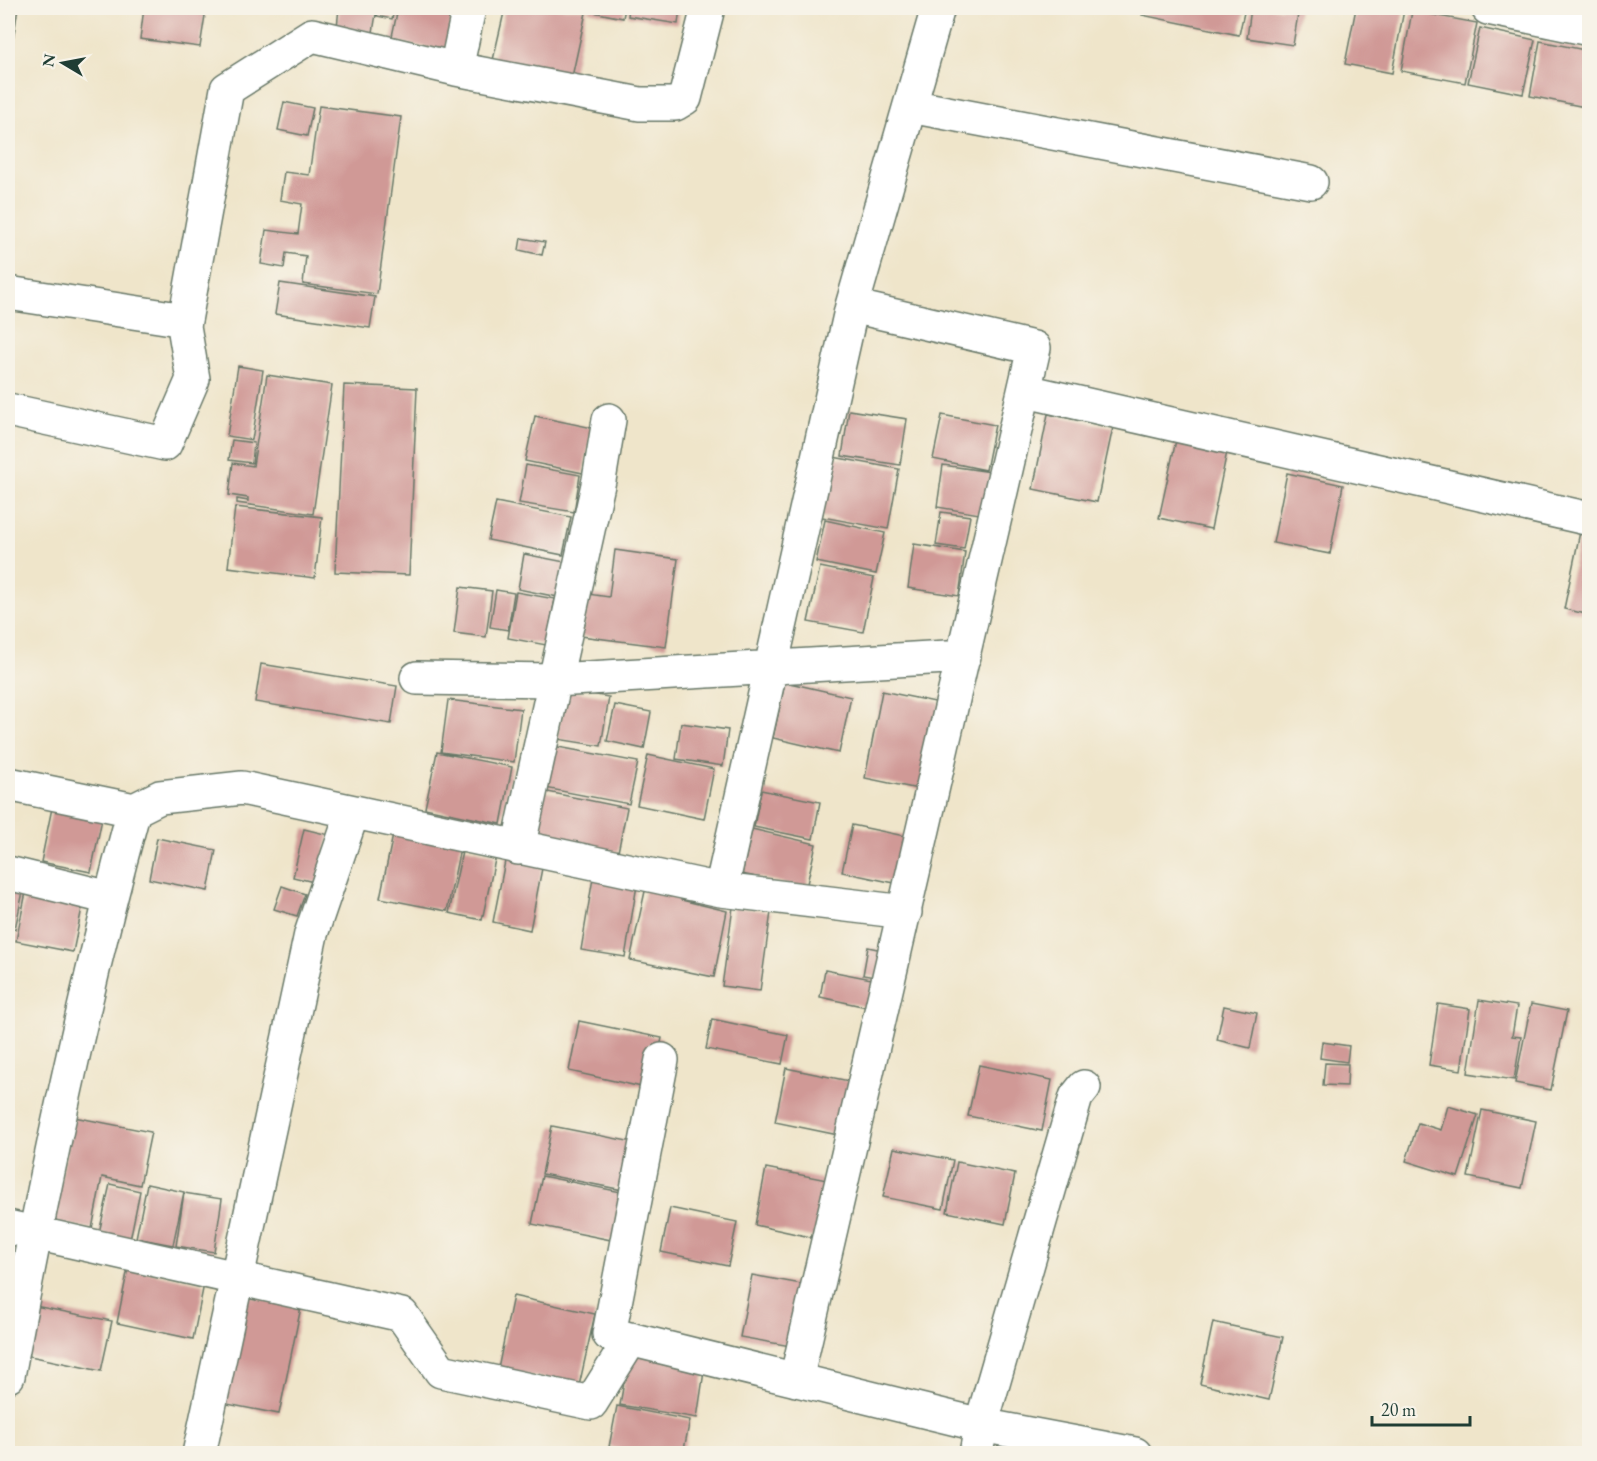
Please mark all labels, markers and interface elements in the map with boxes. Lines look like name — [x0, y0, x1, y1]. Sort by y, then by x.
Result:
north arrow — [33, 33, 93, 93]
text: N — [37, 52, 60, 69]
scale bar — [1372, 1389, 1470, 1427]
text: 20 m — [1381, 1398, 1416, 1421]

